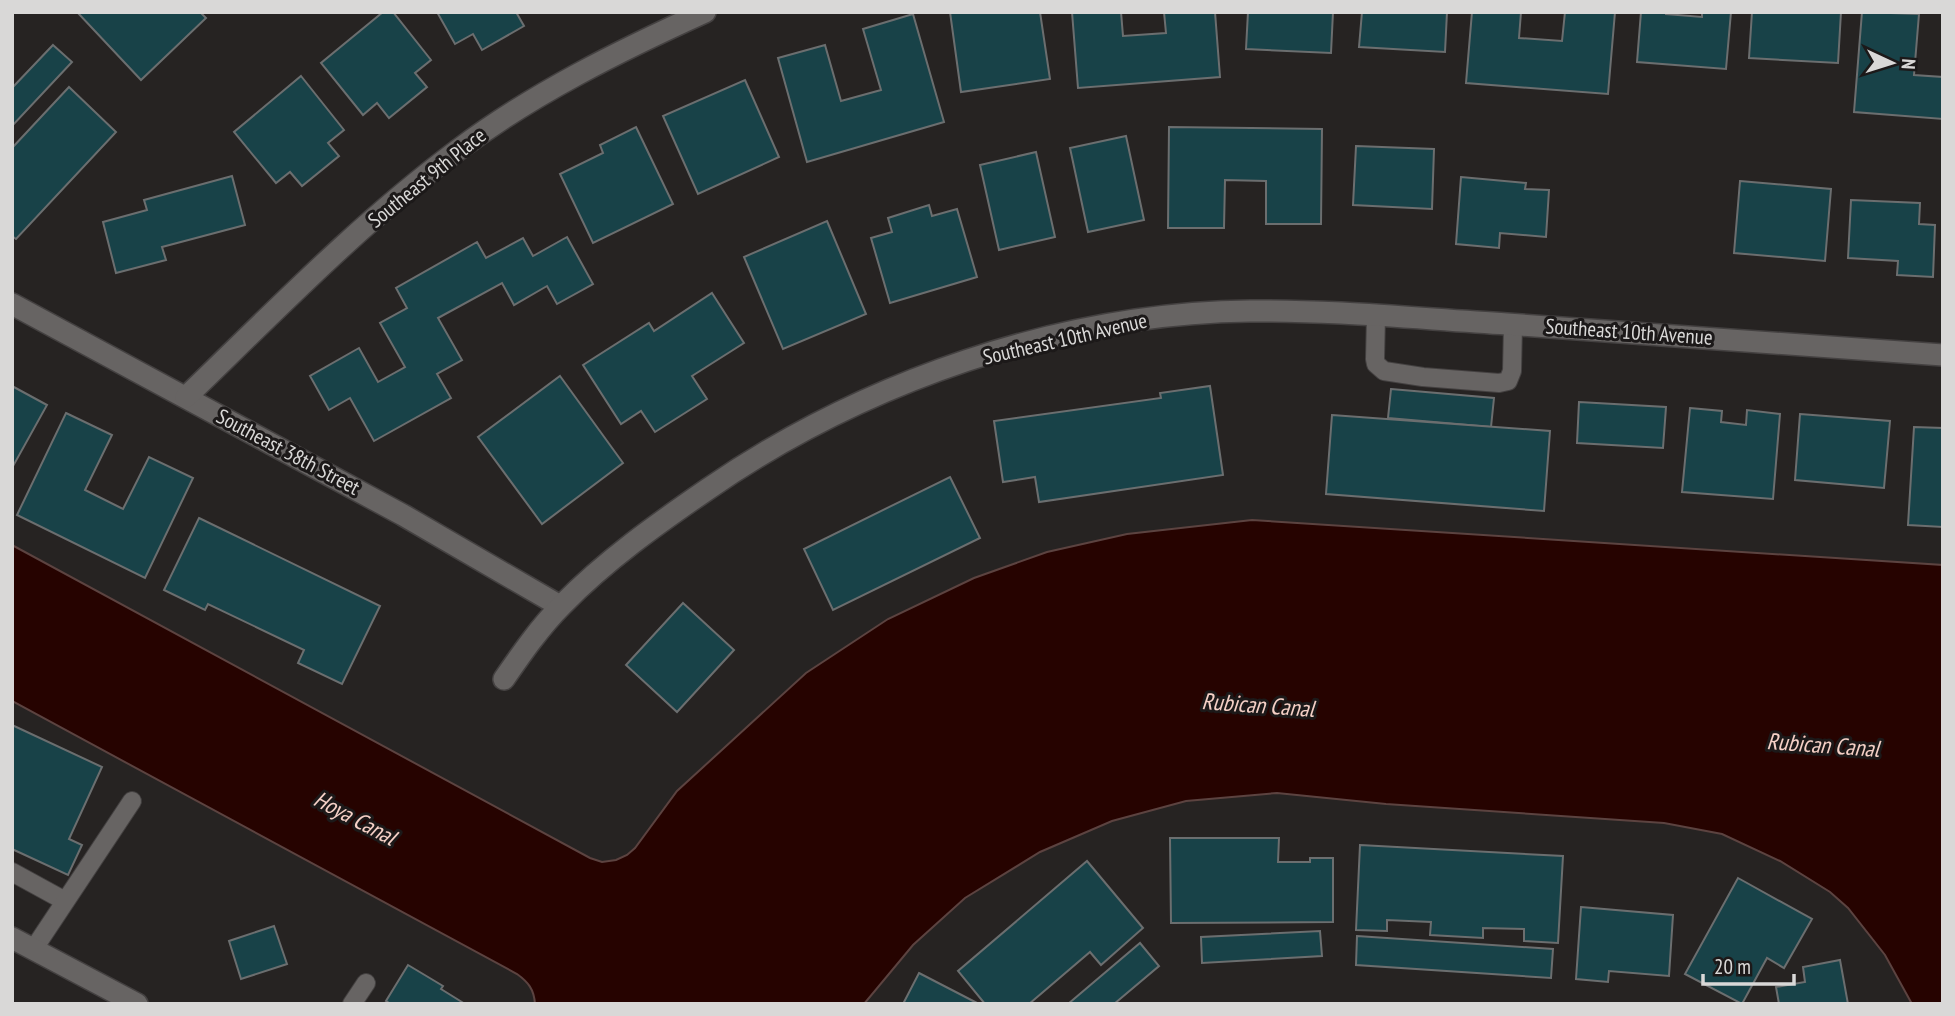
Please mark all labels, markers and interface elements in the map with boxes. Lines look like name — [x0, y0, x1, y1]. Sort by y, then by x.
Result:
north arrow — [1857, 28, 1927, 98]
text: N — [1897, 58, 1921, 70]
street label: Southeast 9th Place — [362, 122, 491, 233]
street label: Southeast 10th Avenue — [980, 307, 1150, 371]
street label: Southeast 10th Avenue — [1545, 312, 1714, 351]
street label: Southeast 38th Street — [212, 402, 365, 501]
water label: Rubican Canal — [1201, 686, 1318, 723]
water label: Rubican Canal — [1766, 726, 1883, 763]
water label: Hoya Canal — [309, 784, 404, 852]
scale bar — [1703, 942, 1794, 986]
text: 20 m — [1714, 953, 1751, 980]

